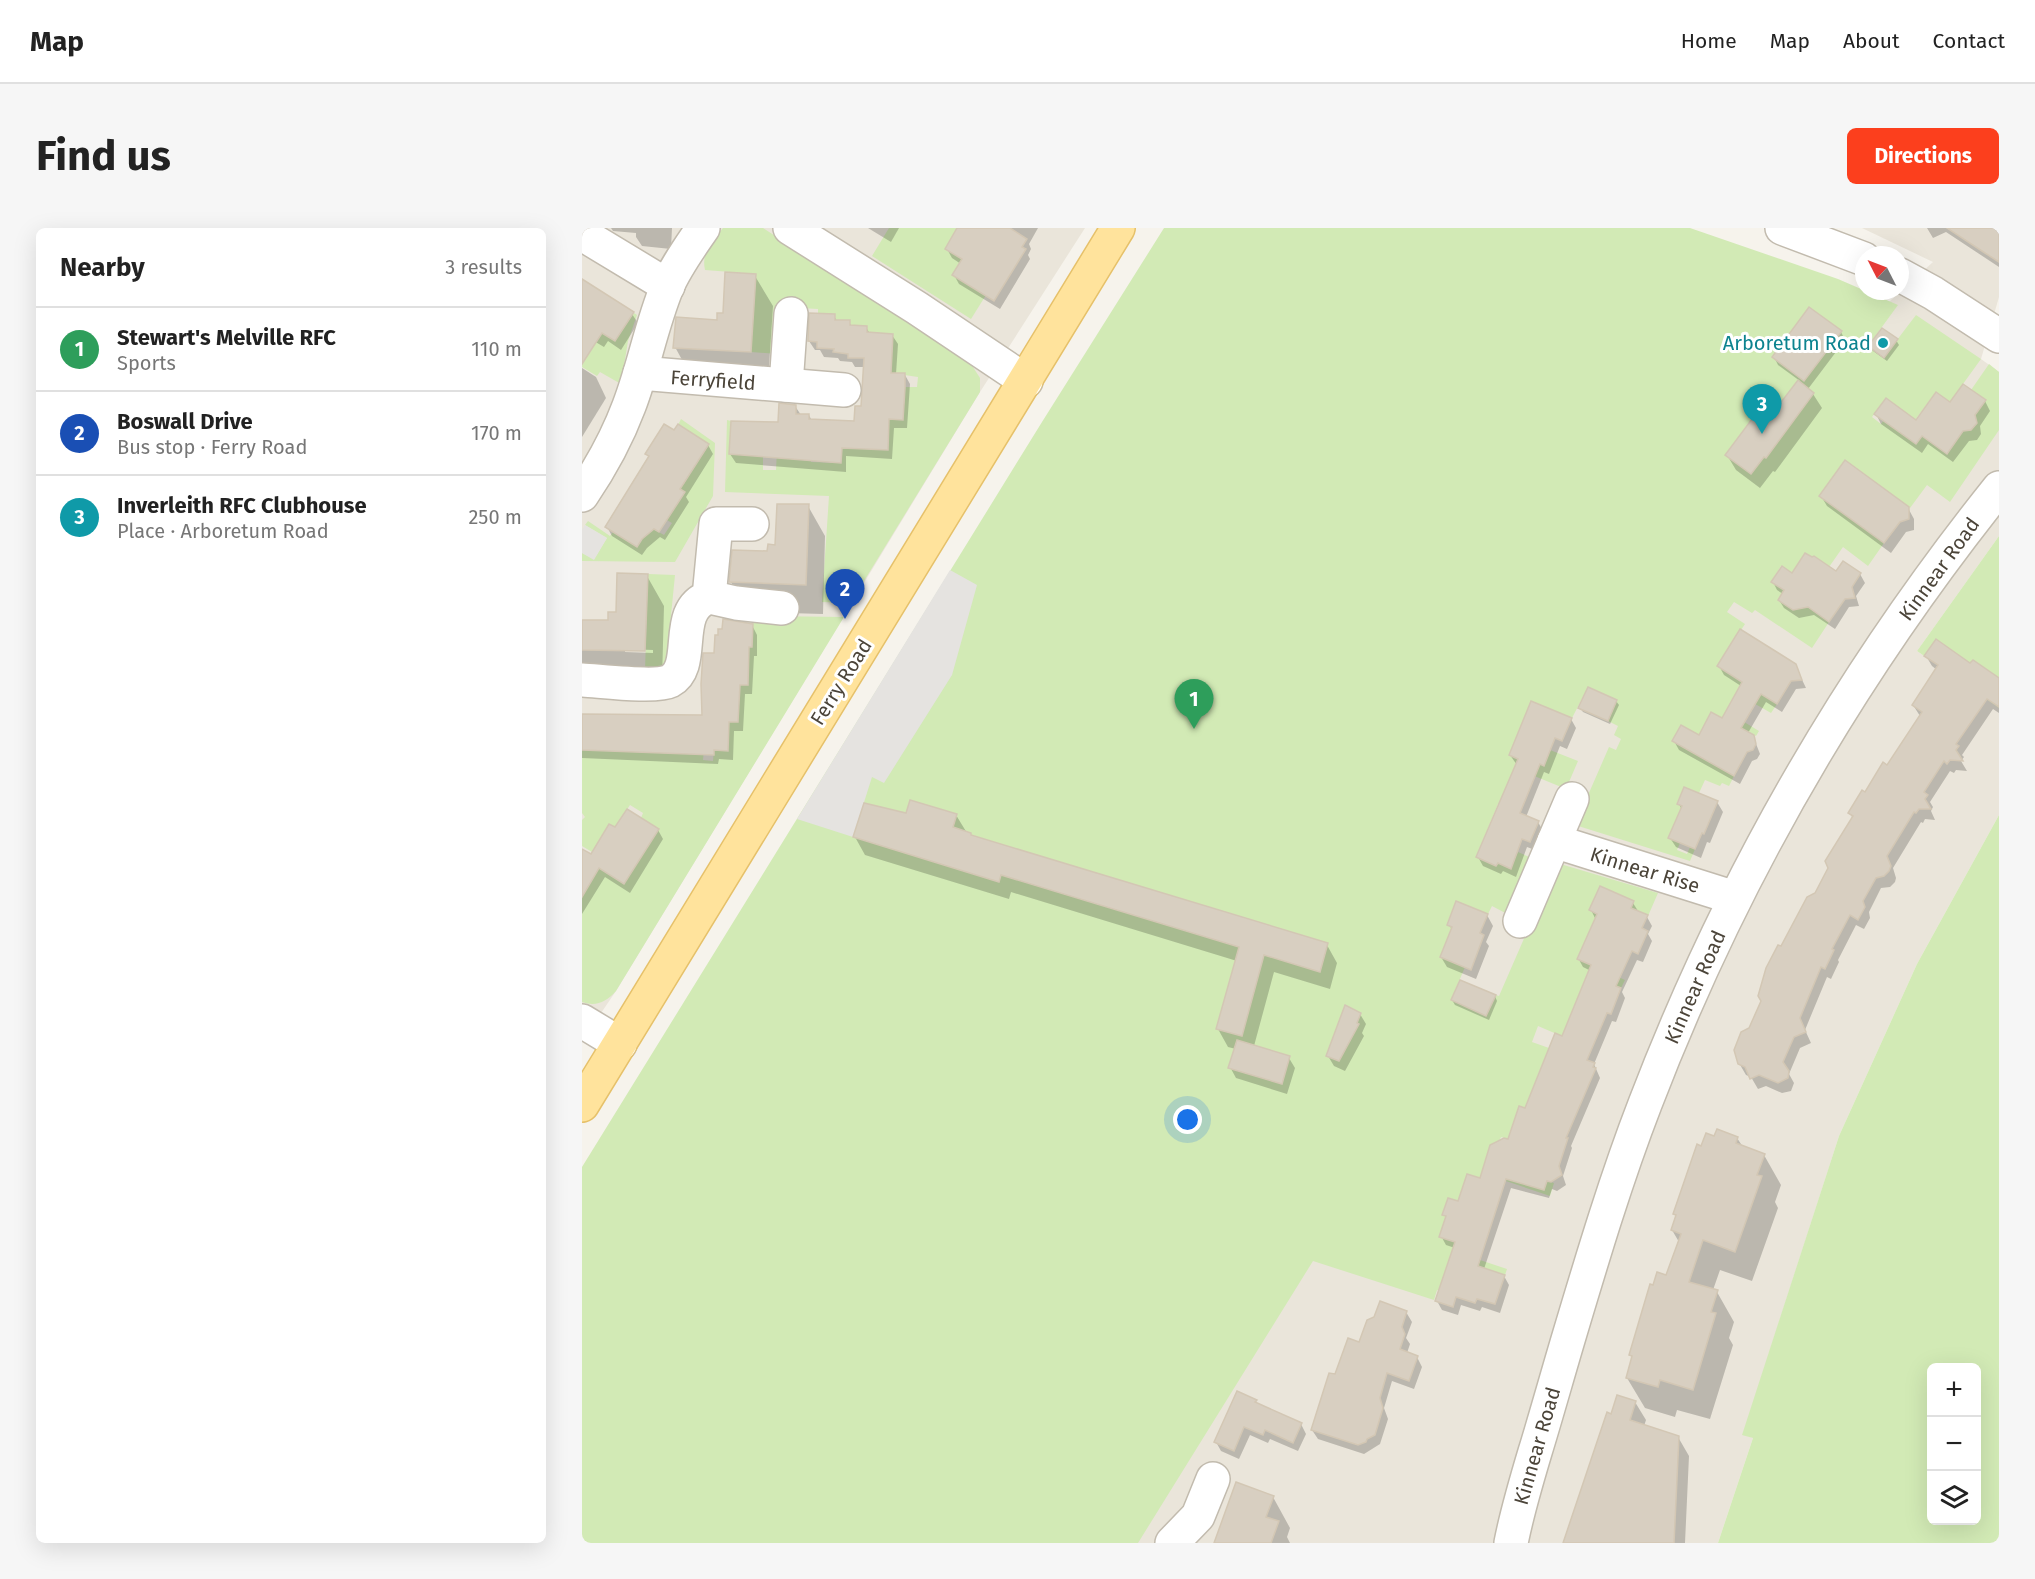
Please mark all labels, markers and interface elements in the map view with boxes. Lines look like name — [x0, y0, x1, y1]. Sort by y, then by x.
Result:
text: Map — [30, 25, 84, 58]
text: Home — [1681, 28, 1737, 54]
text: Map — [1770, 28, 1810, 54]
text: About — [1843, 28, 1900, 54]
text: Contact — [1933, 28, 2005, 54]
button: Directions — [1847, 128, 1999, 184]
text: Find us — [36, 131, 171, 181]
north arrow — [1855, 246, 1909, 300]
text: Nearby — [60, 252, 145, 283]
text: 3 results — [445, 255, 522, 279]
text: Stewart's Melville RFC — [117, 324, 336, 351]
place label: Arboretum Road — [1723, 331, 1871, 355]
marker: Arboretum Road — [1876, 336, 1890, 350]
text: 1 — [75, 337, 84, 361]
text: 110 m — [471, 337, 522, 361]
text: Sports — [117, 351, 176, 375]
street label: Ferryfield — [670, 365, 756, 395]
pin: 3 — [1742, 384, 1782, 434]
text: Boswall Drive — [117, 408, 253, 435]
text: 2 — [74, 421, 85, 445]
text: 170 m — [471, 421, 522, 445]
text: Bus stop · Ferry Road — [117, 435, 307, 459]
text: Inverleith RFC Clubhouse — [117, 492, 367, 519]
text: 3 — [74, 505, 85, 529]
text: 250 m — [468, 505, 522, 529]
street label: Kinnear Road — [1894, 513, 1984, 625]
text: Place · Arboretum Road — [117, 519, 329, 543]
pin: 2 — [826, 570, 864, 619]
street label: Ferry Road — [805, 635, 877, 729]
pin: 1 — [1174, 680, 1214, 729]
street label: Kinnear Rise — [1587, 842, 1703, 898]
street label: Kinnear Road — [1659, 927, 1731, 1047]
your location — [1173, 1105, 1202, 1134]
map controls — [1927, 1363, 1981, 1525]
button: + — [1927, 1363, 1981, 1417]
street label: Kinnear Road — [1509, 1384, 1565, 1508]
button: − — [1927, 1417, 1981, 1471]
button: layers — [1927, 1471, 1981, 1525]

